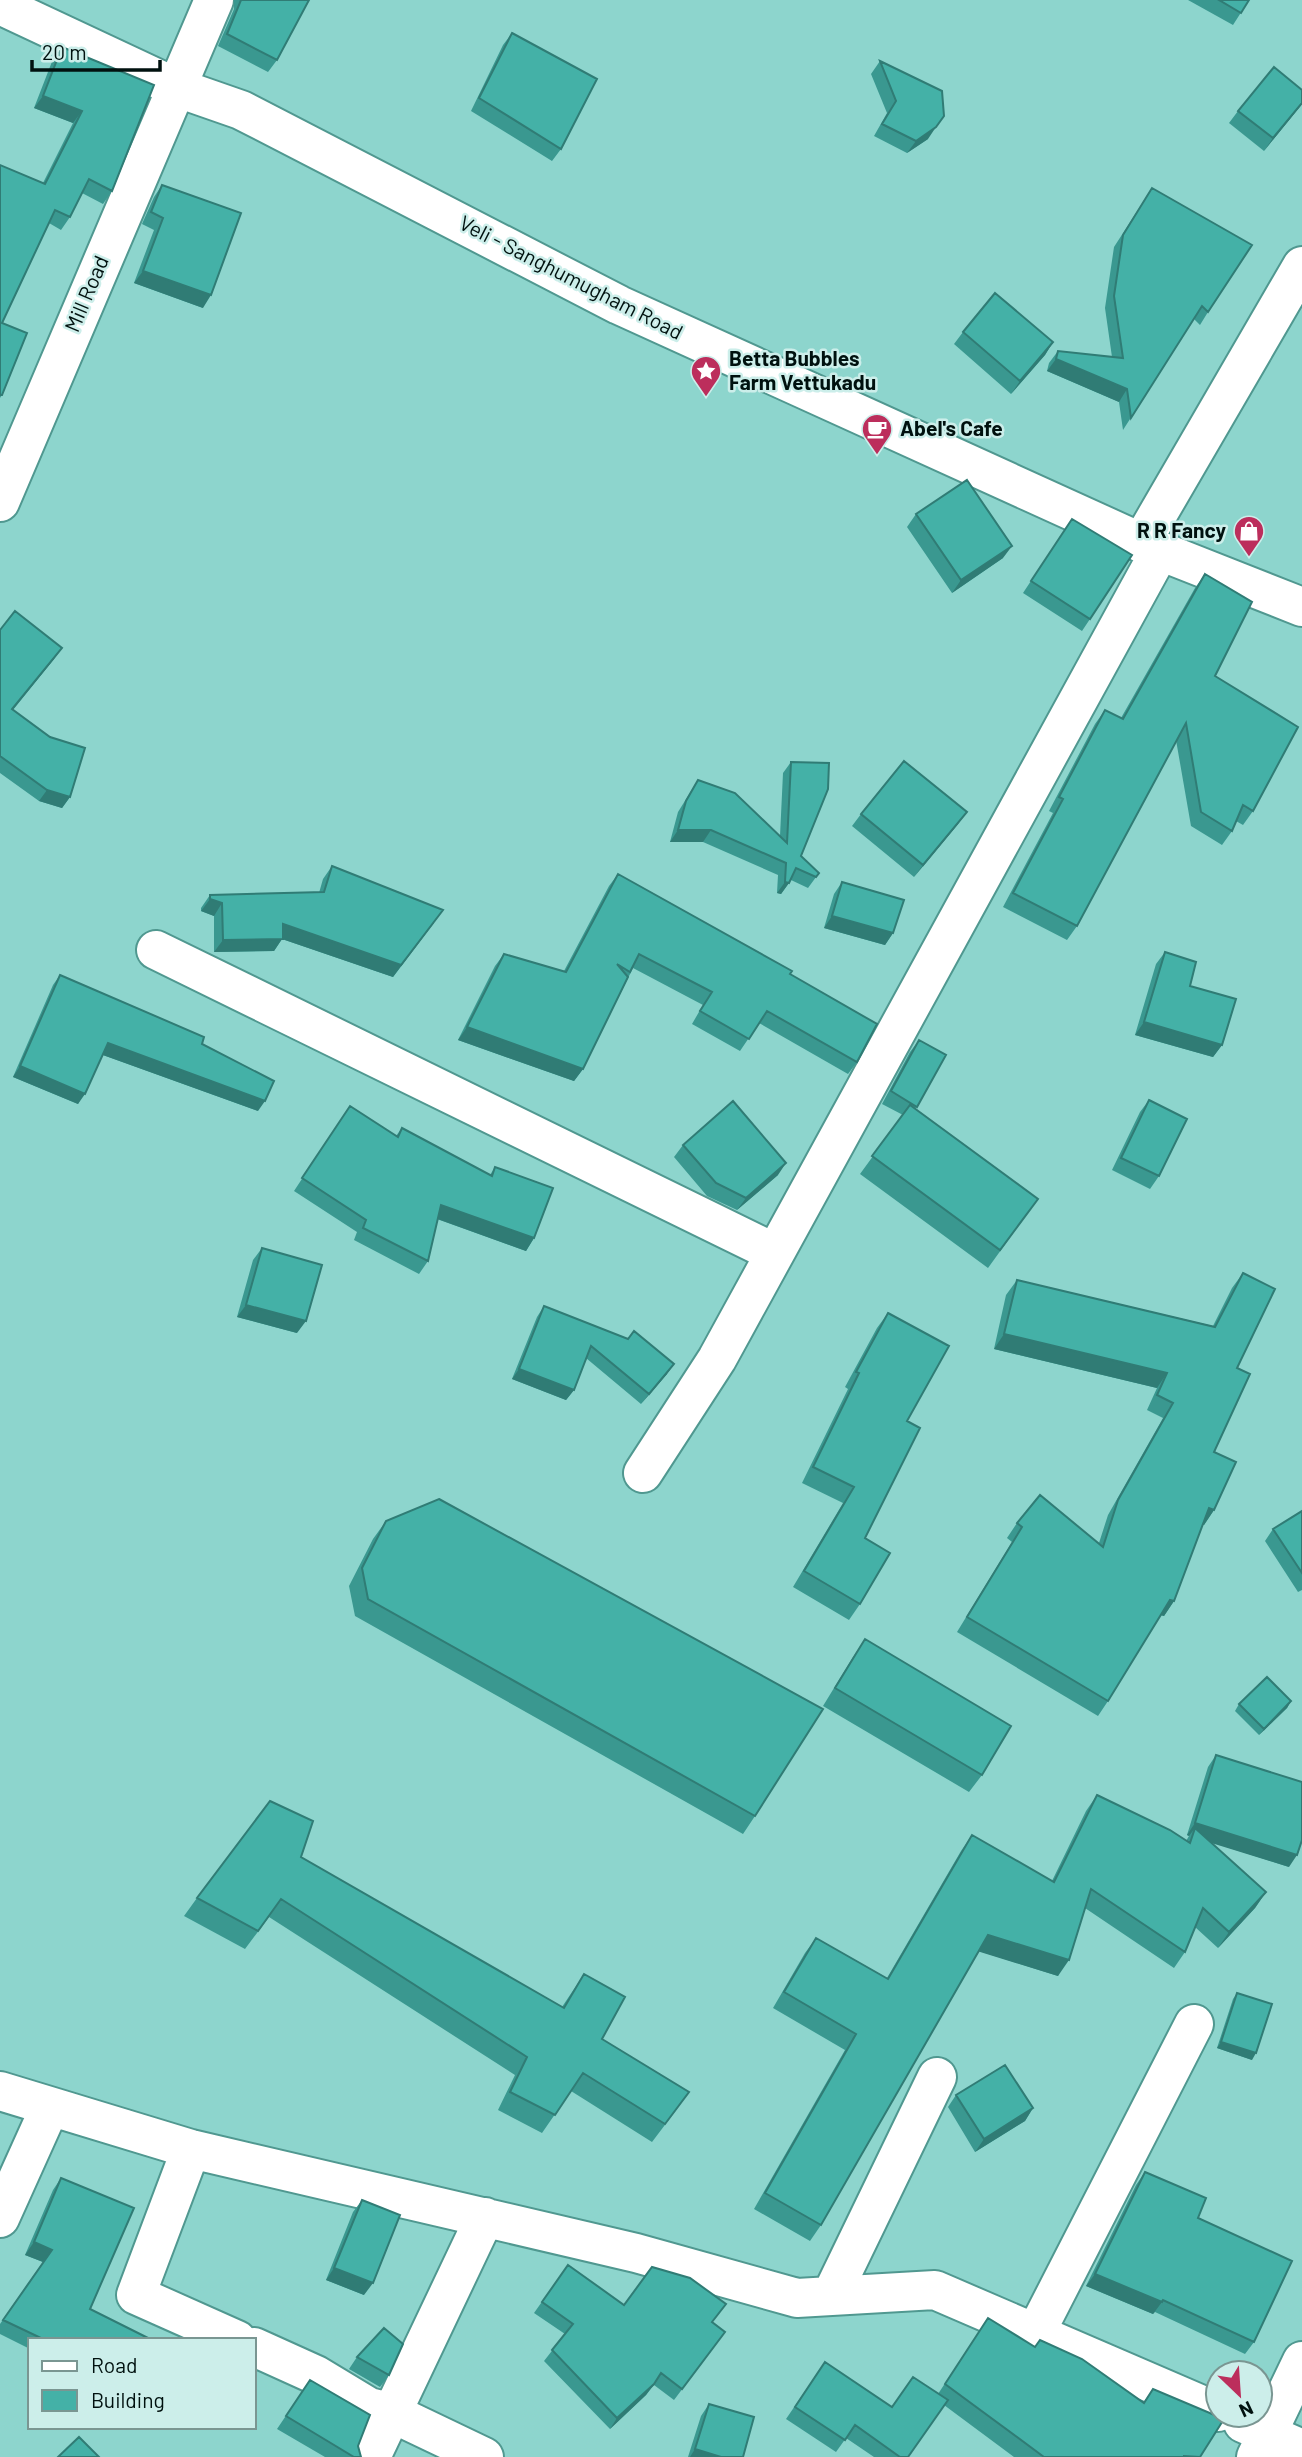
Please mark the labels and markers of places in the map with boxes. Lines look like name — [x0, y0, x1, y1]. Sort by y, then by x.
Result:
place label: Betta Bubbles Farm Vettukadu — [729, 345, 876, 394]
place icon: Betta Bubbles Farm Vettukadu — [689, 354, 723, 398]
cafe icon: Abel's Cafe — [860, 412, 894, 456]
place label: Abel's Cafe — [900, 415, 1003, 440]
shop icon: R R Fancy — [1232, 514, 1266, 558]
place label: R R Fancy — [1137, 517, 1226, 542]

